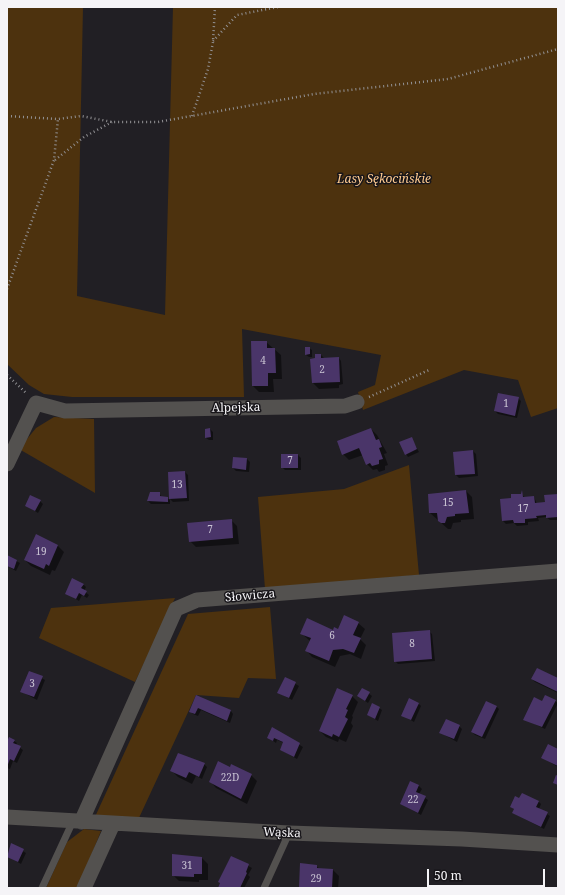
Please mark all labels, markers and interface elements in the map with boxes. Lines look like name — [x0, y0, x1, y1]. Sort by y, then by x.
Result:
park label: Lasy Sękocińskie — [337, 173, 431, 187]
house number: 4 — [260, 355, 266, 367]
house number: 2 — [319, 364, 325, 376]
house number: 1 — [503, 398, 509, 410]
street label: Alpejska — [212, 400, 260, 416]
house number: 7 — [287, 455, 293, 467]
house number: 13 — [171, 479, 183, 491]
house number: 15 — [442, 497, 454, 509]
house number: 17 — [517, 503, 529, 515]
house number: 7 — [207, 524, 213, 536]
house number: 19 — [35, 546, 47, 558]
street label: Słowicza — [224, 587, 276, 605]
house number: 6 — [329, 630, 335, 642]
house number: 8 — [409, 638, 415, 650]
house number: 3 — [29, 678, 35, 690]
house number: 22D — [221, 772, 239, 784]
house number: 22 — [407, 794, 419, 806]
street label: Wąska — [263, 825, 301, 841]
house number: 31 — [181, 860, 193, 872]
scale bar — [429, 861, 547, 887]
text: 50 m — [434, 867, 462, 884]
house number: 29 — [310, 873, 322, 885]

